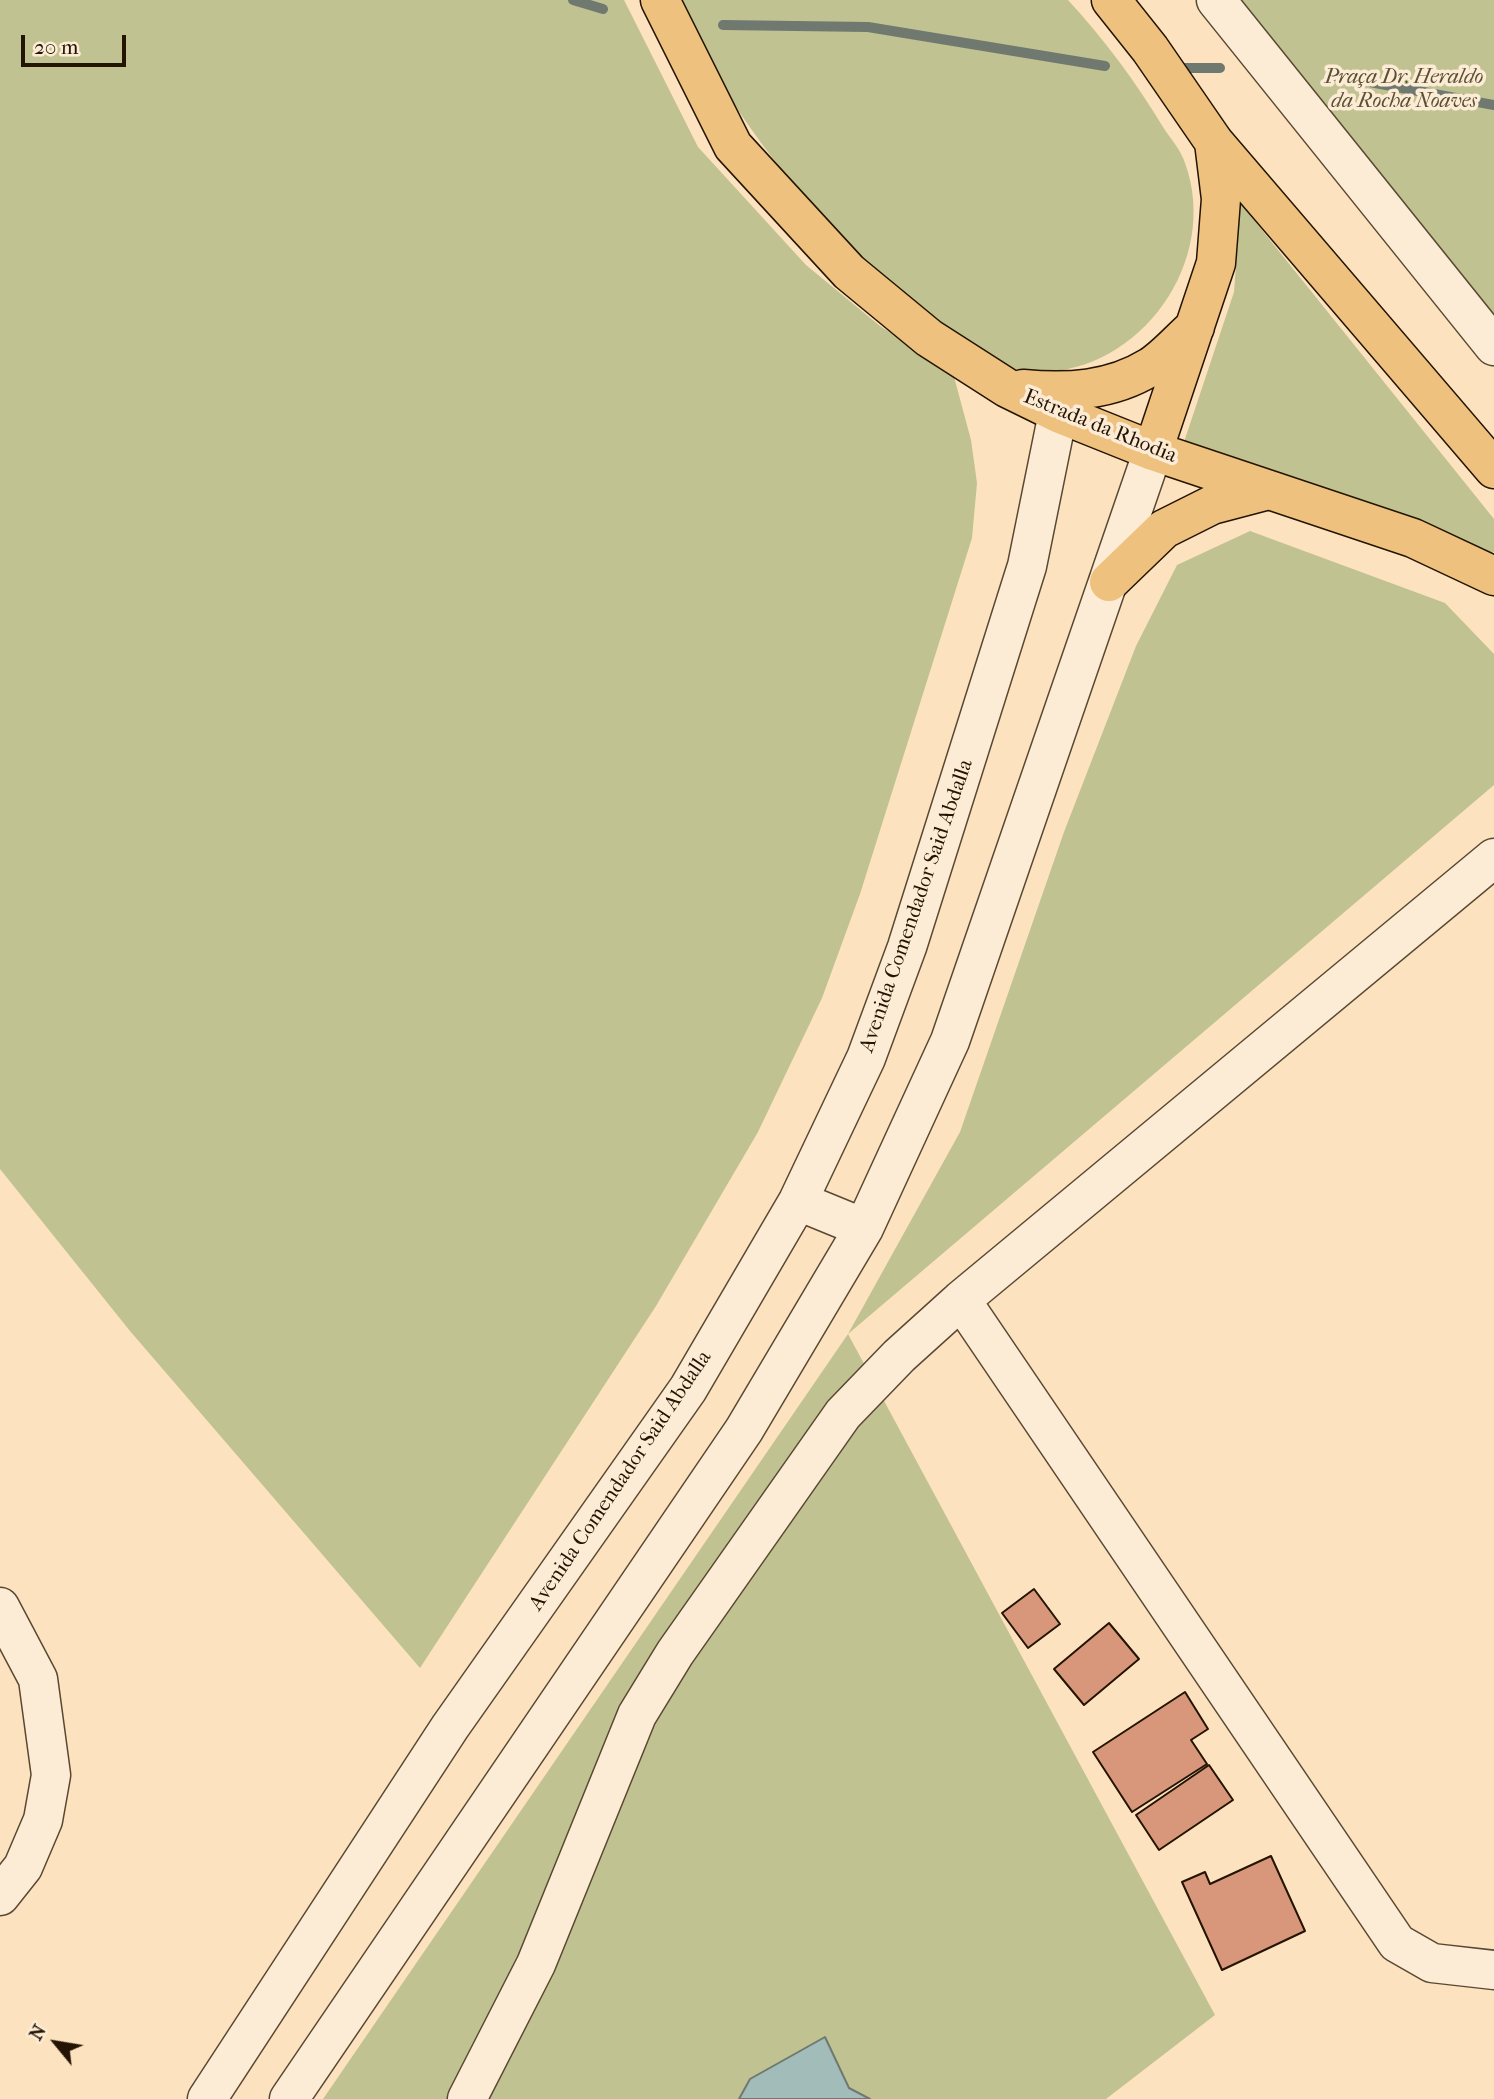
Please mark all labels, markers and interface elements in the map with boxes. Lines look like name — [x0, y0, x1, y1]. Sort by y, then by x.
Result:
scale bar — [24, 21, 130, 65]
text: 20 m — [34, 35, 78, 59]
park label: Praça Dr. Heraldo da Rocha Noaves — [1325, 65, 1483, 115]
street label: Estrada da Rhodia — [1020, 385, 1180, 469]
street label: Avenida Comendador Said Abdalla — [855, 756, 979, 1056]
street label: Avenida Comendador Said Abdalla — [524, 1346, 718, 1616]
north arrow — [21, 2008, 91, 2078]
text: N — [25, 2021, 51, 2044]

